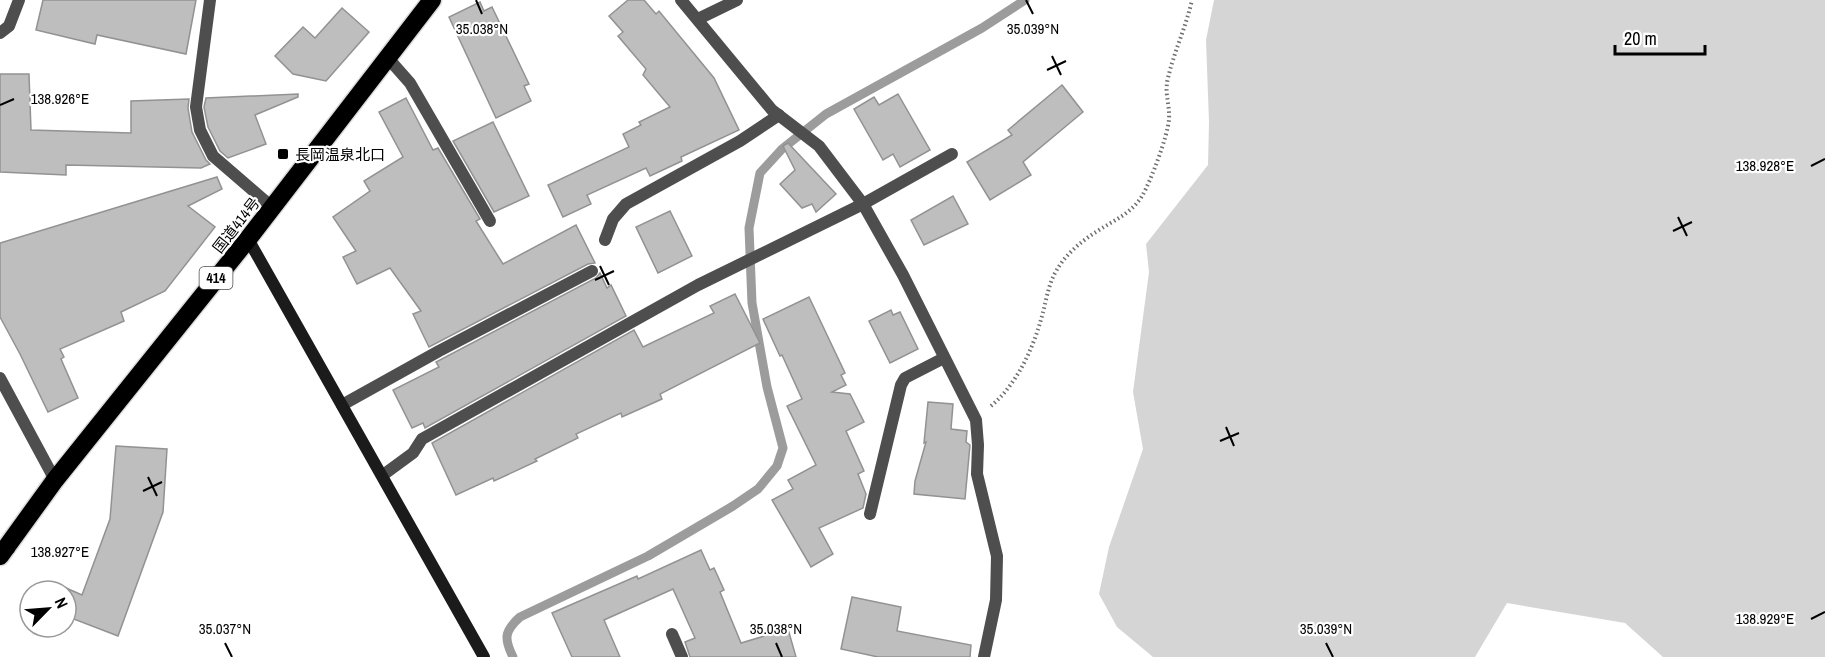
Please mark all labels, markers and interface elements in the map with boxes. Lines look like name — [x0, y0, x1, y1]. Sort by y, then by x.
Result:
text: 35.038°N — [456, 18, 508, 39]
text: 35.039°N — [1007, 18, 1059, 39]
scale bar — [1615, 18, 1705, 56]
text: 20 m — [1624, 26, 1657, 51]
text: 138.926°E — [31, 88, 89, 109]
place label: 長岡温泉北口 — [295, 144, 385, 165]
marker: 長岡温泉北口 — [276, 147, 290, 161]
text: 138.928°E — [1736, 155, 1794, 176]
street label: 国道414号 — [208, 193, 264, 257]
road number: 414 — [200, 267, 232, 289]
text: 138.927°E — [31, 541, 89, 562]
north arrow — [18, 579, 78, 639]
text: N — [50, 594, 74, 612]
text: 138.929°E — [1736, 608, 1794, 629]
text: 35.037°N — [199, 618, 251, 639]
text: 35.038°N — [750, 618, 802, 639]
text: 35.039°N — [1300, 618, 1352, 639]

